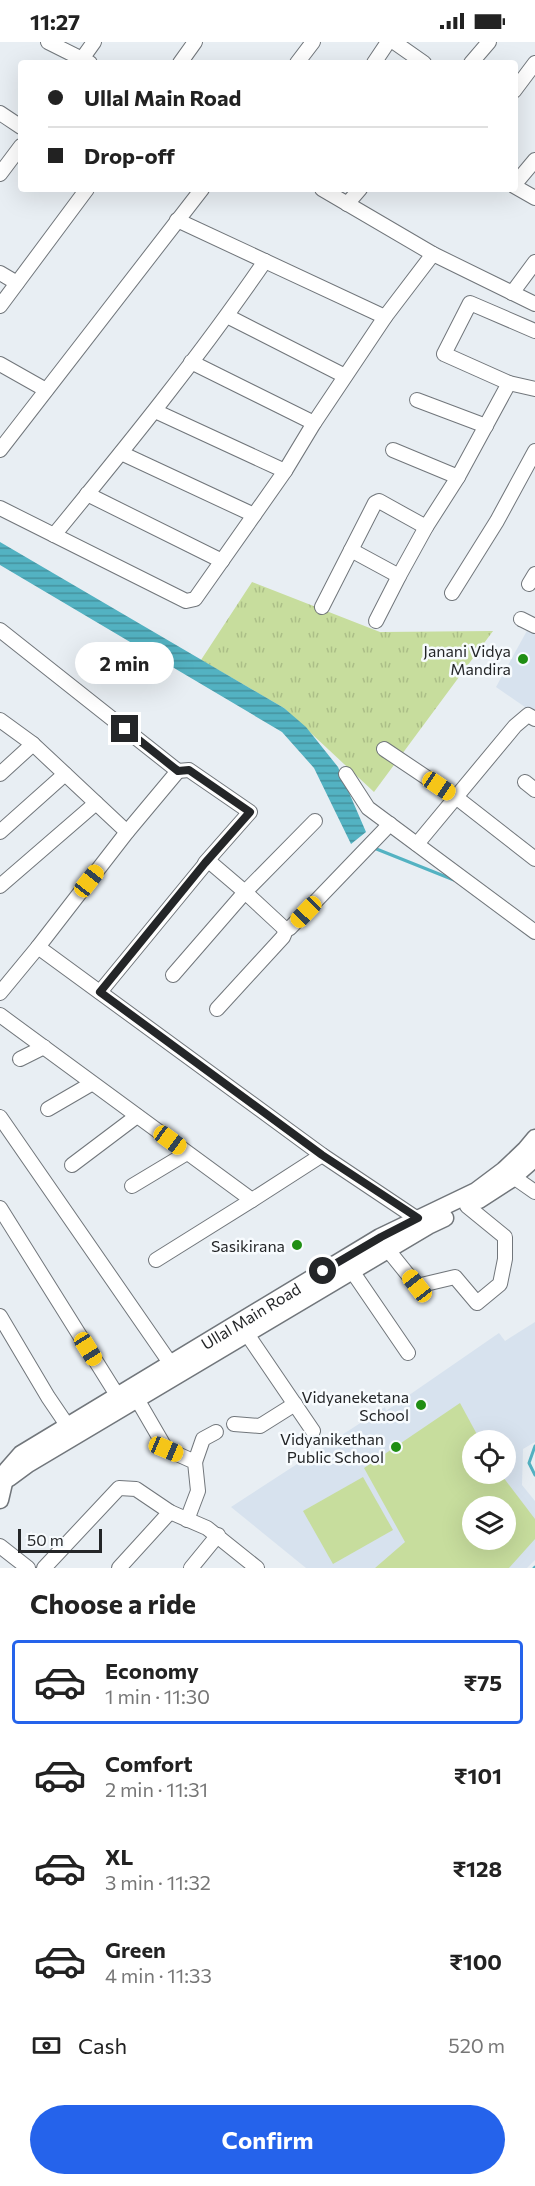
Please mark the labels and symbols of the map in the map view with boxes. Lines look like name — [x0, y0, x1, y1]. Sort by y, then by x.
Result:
place label: Janani Vidya Mandira — [423, 641, 511, 678]
callout: 2 min — [76, 642, 174, 684]
marker: Janani Vidya Mandira — [516, 652, 530, 666]
route end — [111, 715, 138, 742]
car — [419, 768, 459, 804]
car — [71, 861, 107, 901]
car — [287, 893, 325, 931]
car — [150, 1122, 190, 1158]
place label: Sasikirana — [211, 1236, 285, 1255]
marker: Sasikirana — [290, 1238, 304, 1252]
route start — [309, 1257, 336, 1284]
car — [399, 1266, 435, 1306]
street label: Ullal Main Road — [197, 1278, 303, 1353]
car — [71, 1329, 105, 1369]
place label: Vidyaneketana School — [301, 1387, 409, 1424]
marker: Vidyaneketana School — [414, 1398, 428, 1412]
place label: Vidyanikethan Public School — [280, 1429, 384, 1466]
car — [146, 1434, 186, 1464]
marker: Vidyanikethan Public School — [389, 1440, 403, 1454]
scale bar — [18, 1526, 102, 1554]

